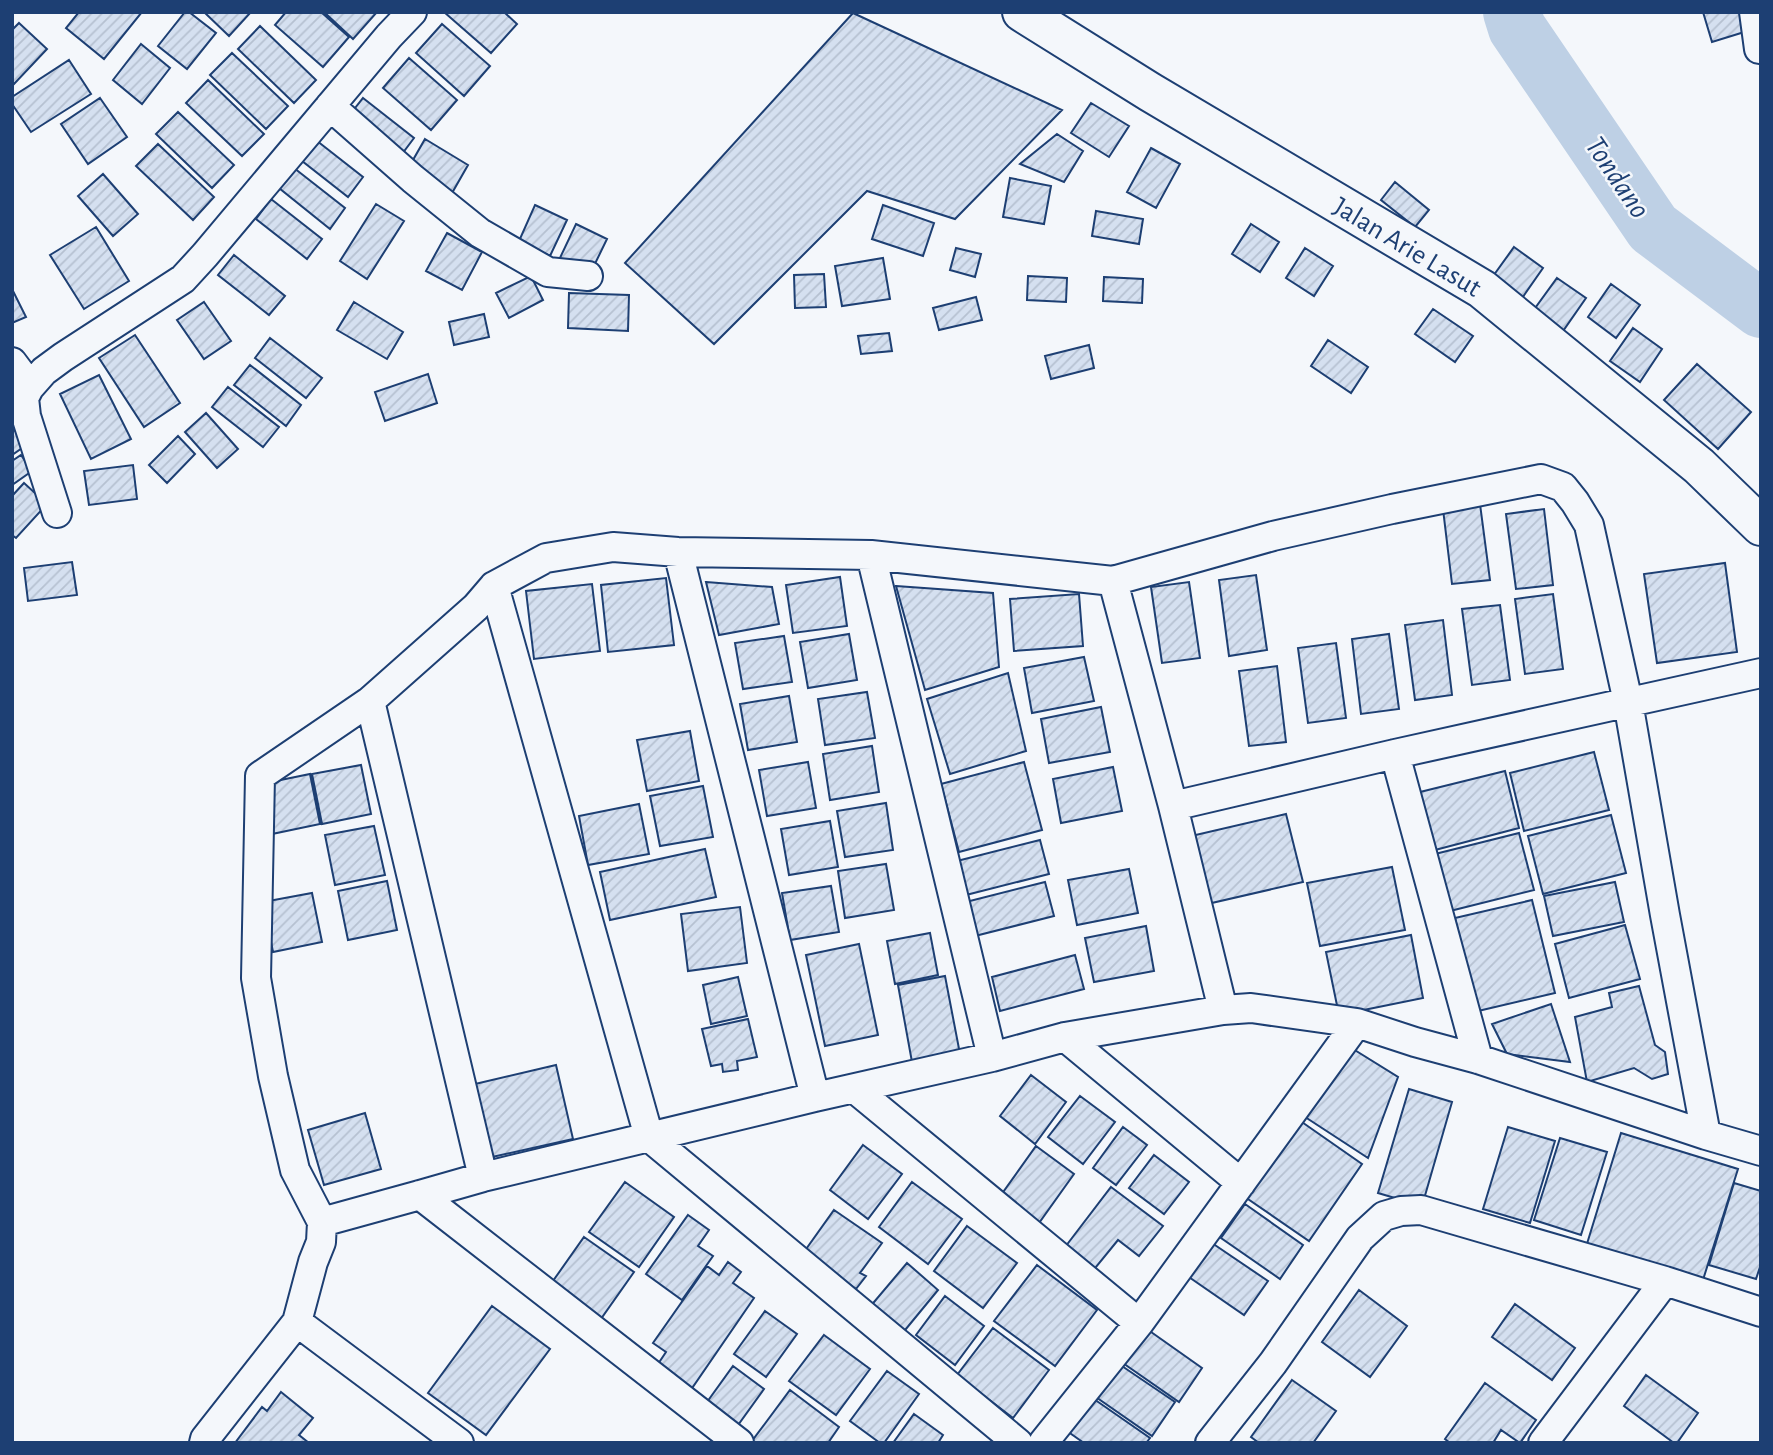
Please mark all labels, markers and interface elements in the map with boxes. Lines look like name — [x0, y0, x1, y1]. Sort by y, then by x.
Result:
water label: Tondano — [1579, 131, 1655, 224]
street label: Jalan Arie Lasut — [1328, 193, 1486, 303]

